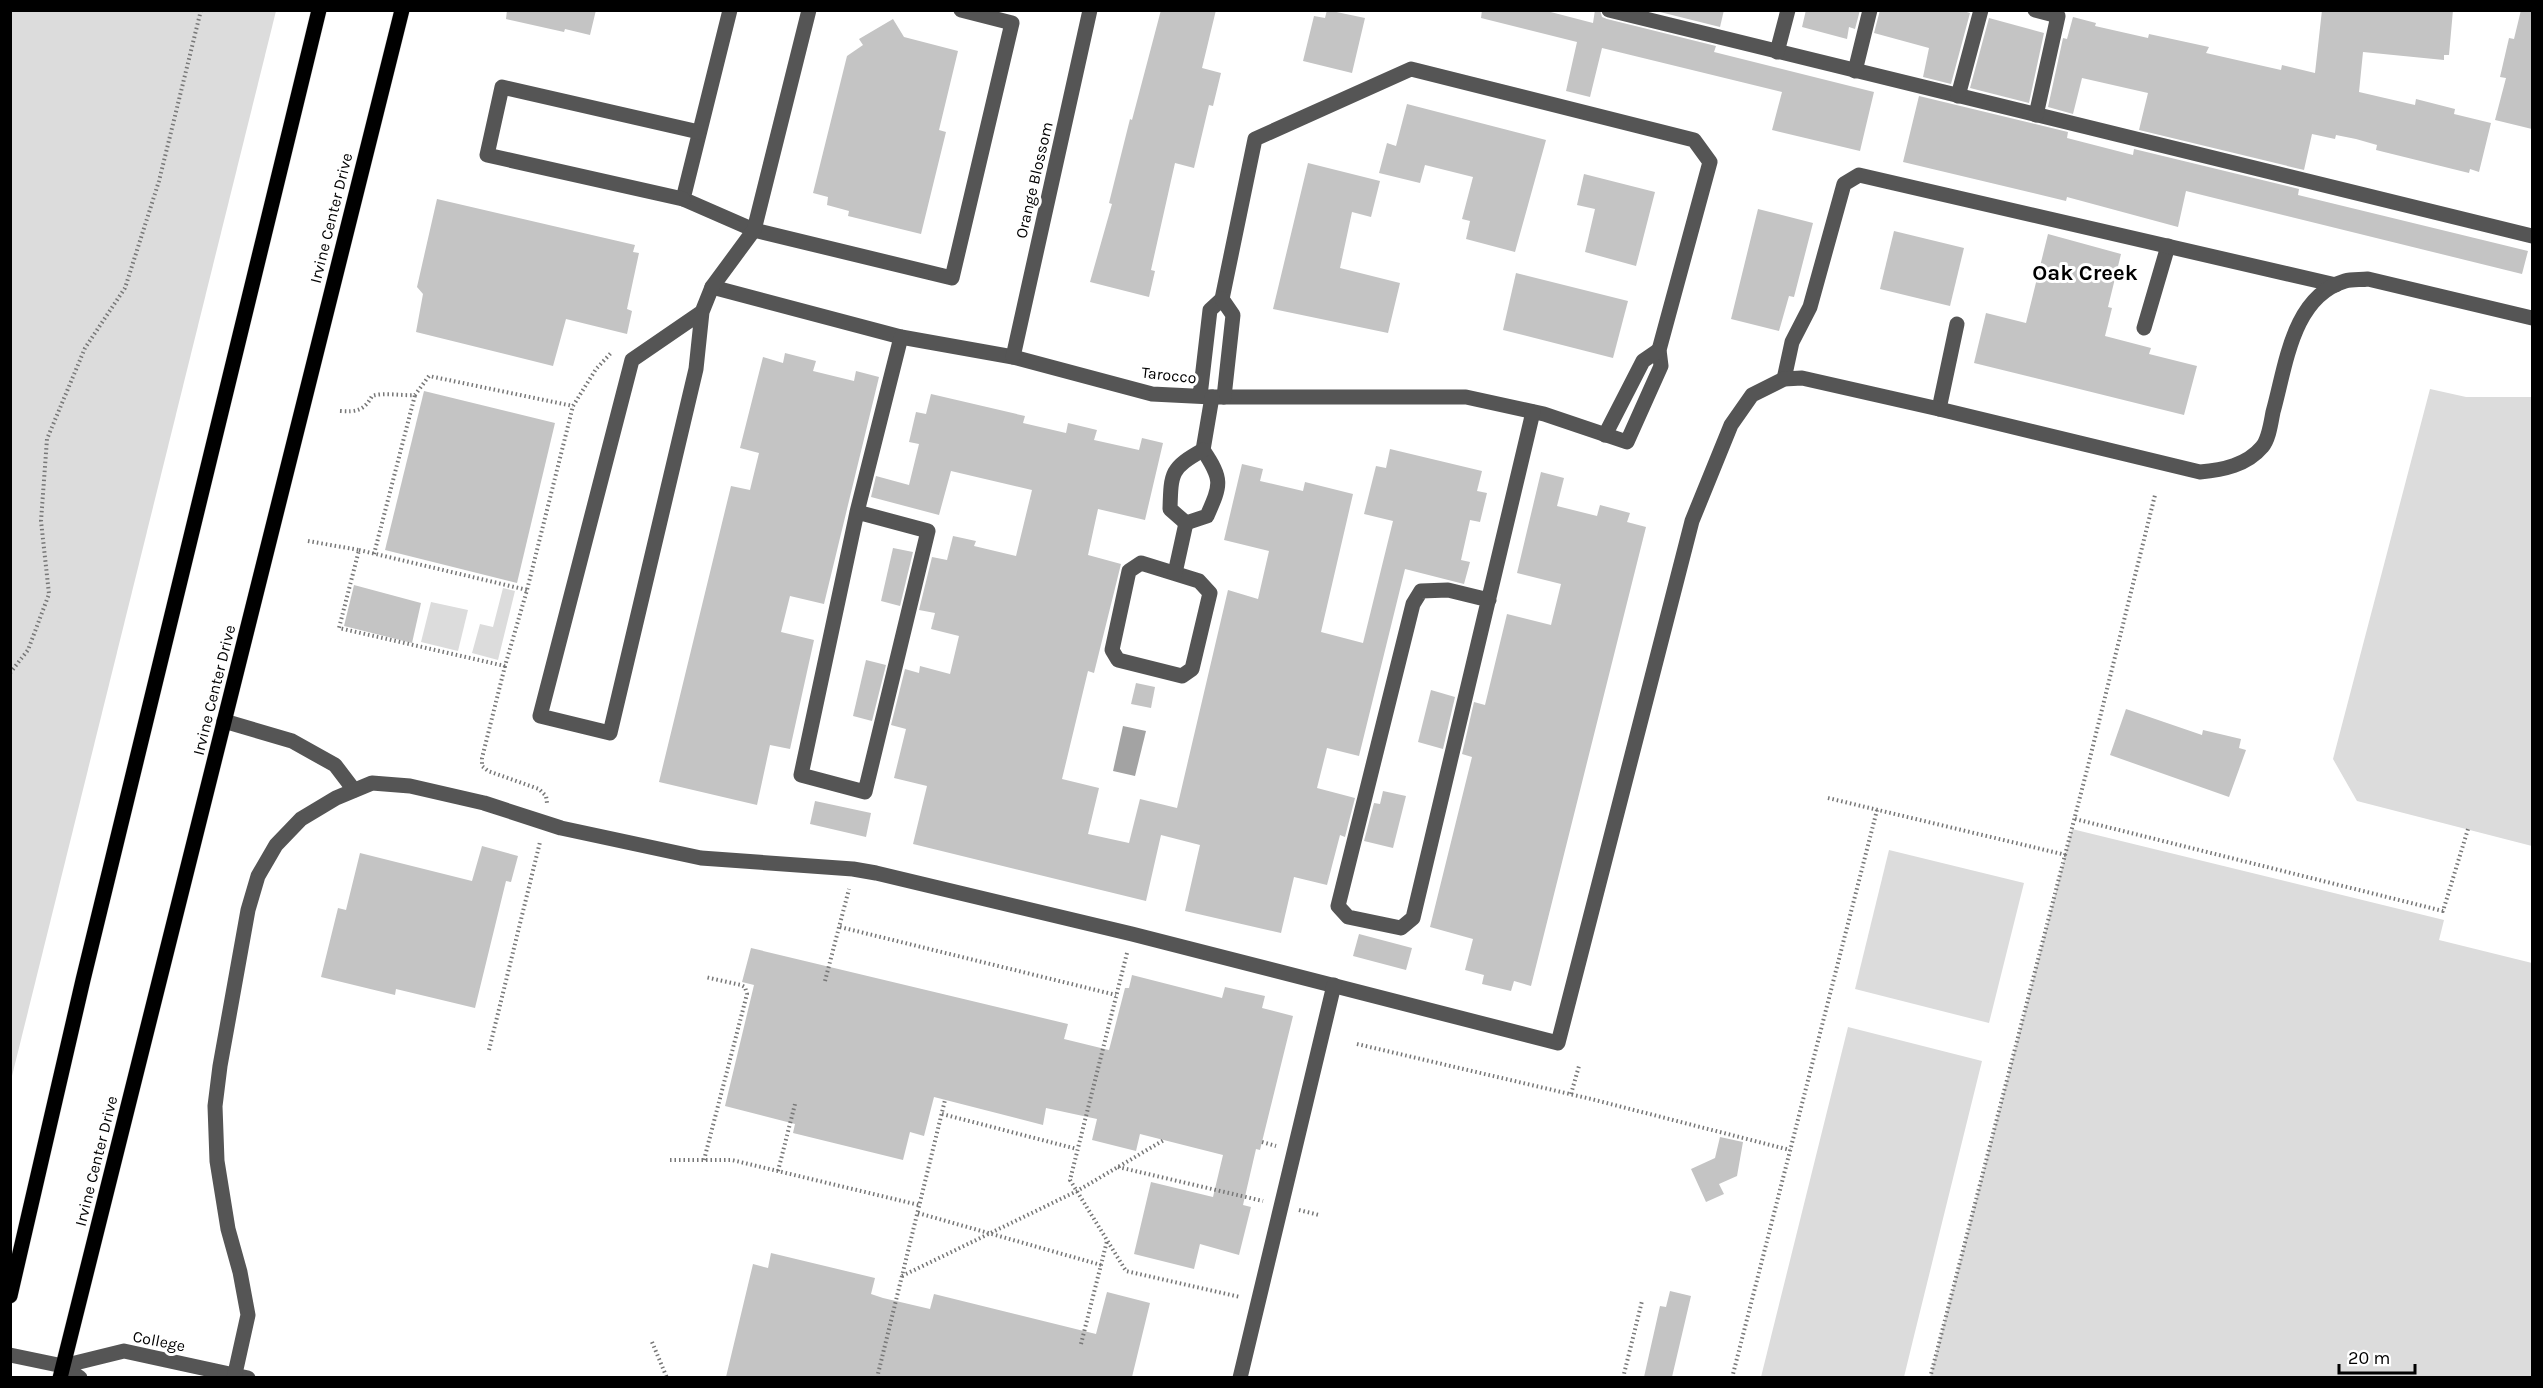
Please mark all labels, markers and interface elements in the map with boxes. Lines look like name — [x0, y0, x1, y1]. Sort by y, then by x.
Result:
street label: Orange Blossom — [1011, 120, 1057, 240]
street label: Irvine Center Drive — [306, 151, 356, 285]
district label: Oak Creek — [2032, 260, 2138, 286]
street label: Tarocco — [1141, 363, 1197, 387]
street label: Irvine Center Drive — [189, 623, 239, 757]
street label: Irvine Center Drive — [71, 1094, 121, 1228]
street label: College — [131, 1327, 187, 1355]
scale bar — [2339, 1337, 2416, 1375]
text: 20 m — [2348, 1347, 2390, 1369]

